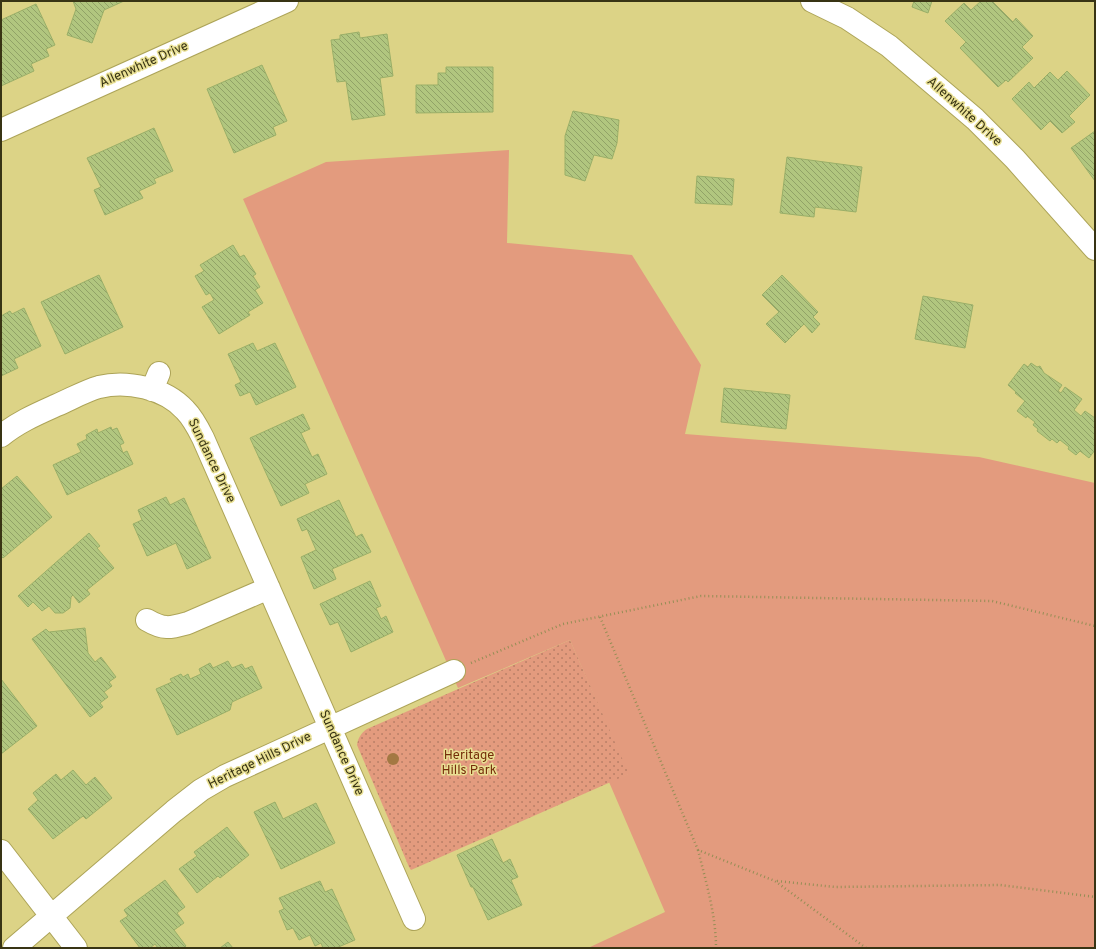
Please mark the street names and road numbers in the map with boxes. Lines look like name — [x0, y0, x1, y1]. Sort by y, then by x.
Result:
street label: Allenwhite Drive — [97, 38, 191, 92]
street label: Allenwhite Drive — [923, 74, 1005, 150]
street label: Sundance Drive — [184, 416, 238, 506]
street label: Sundance Drive — [315, 708, 367, 798]
street label: Heritage Hills Drive — [206, 729, 314, 793]

